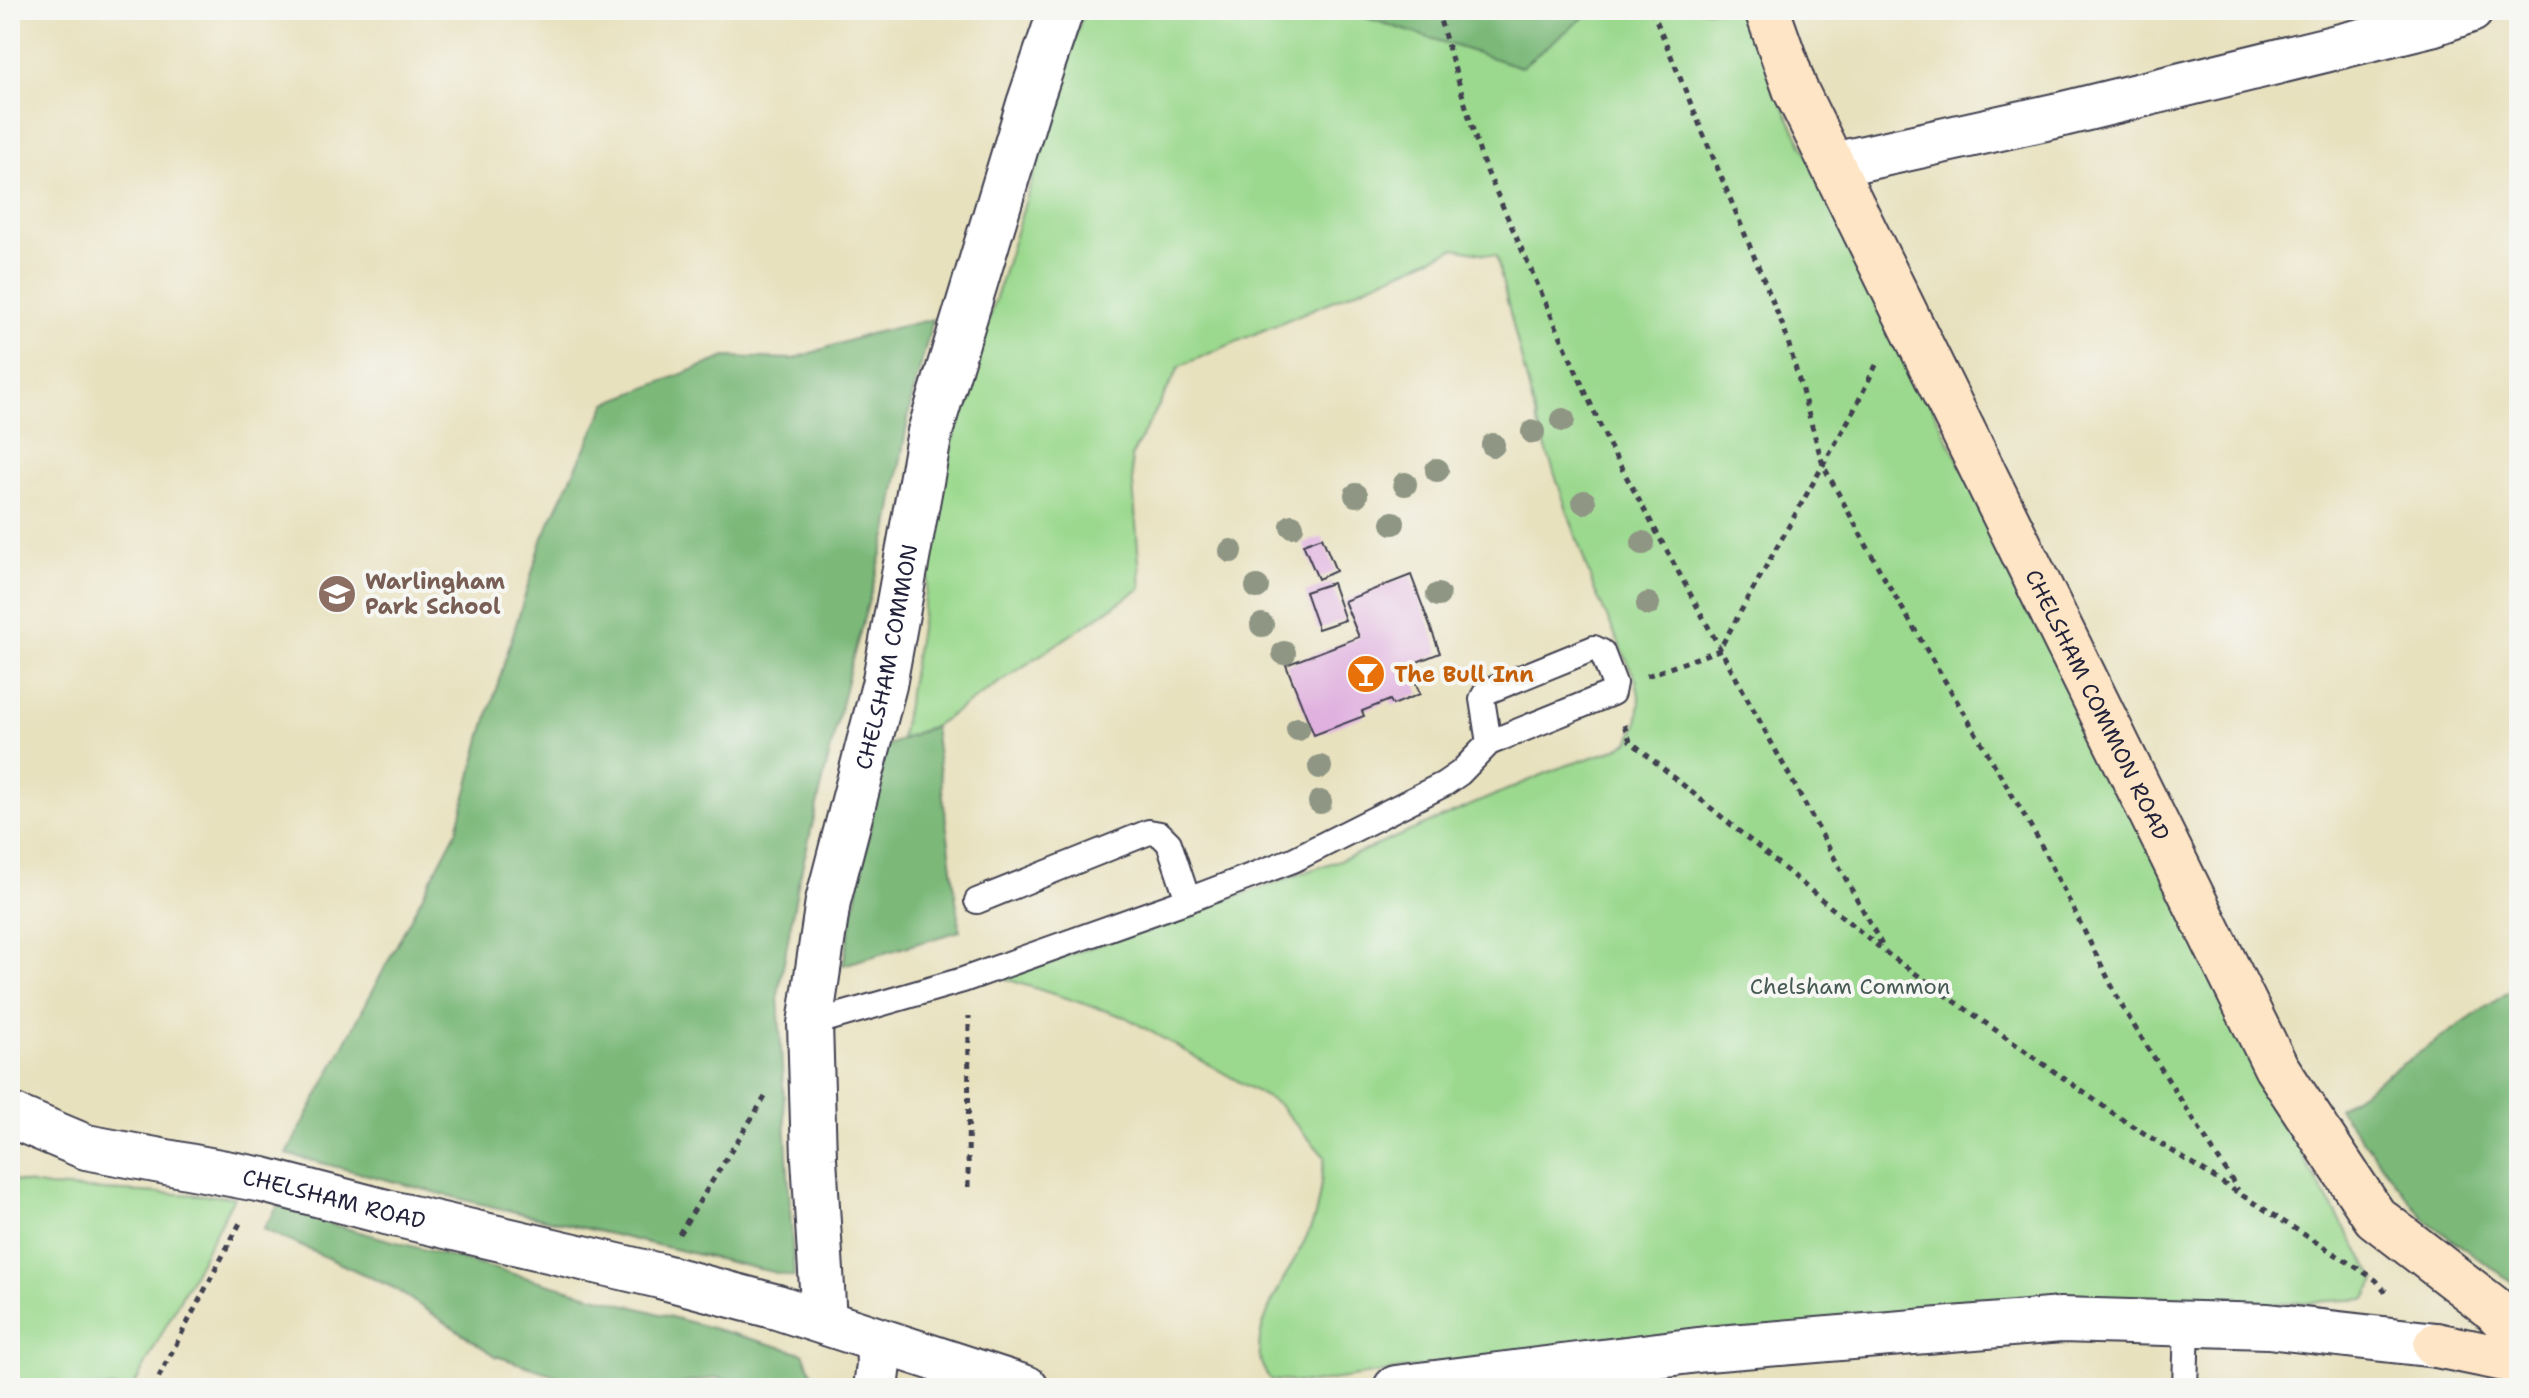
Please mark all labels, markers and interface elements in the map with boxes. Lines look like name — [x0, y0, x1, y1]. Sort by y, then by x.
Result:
street label: CHELSHAM COMMON — [848, 542, 924, 773]
street label: CHELSHAM COMMON ROAD — [2019, 564, 2177, 845]
place label: Warlingham Park School — [365, 567, 505, 621]
school or university icon: Warlingham Park School — [316, 573, 358, 615]
bar icon: The Bull Inn — [1345, 653, 1387, 695]
place label: The Bull Inn — [1394, 660, 1534, 689]
park label: Chelsham Common — [1750, 972, 1950, 1001]
street label: CHELSHAM ROAD — [240, 1162, 428, 1235]

